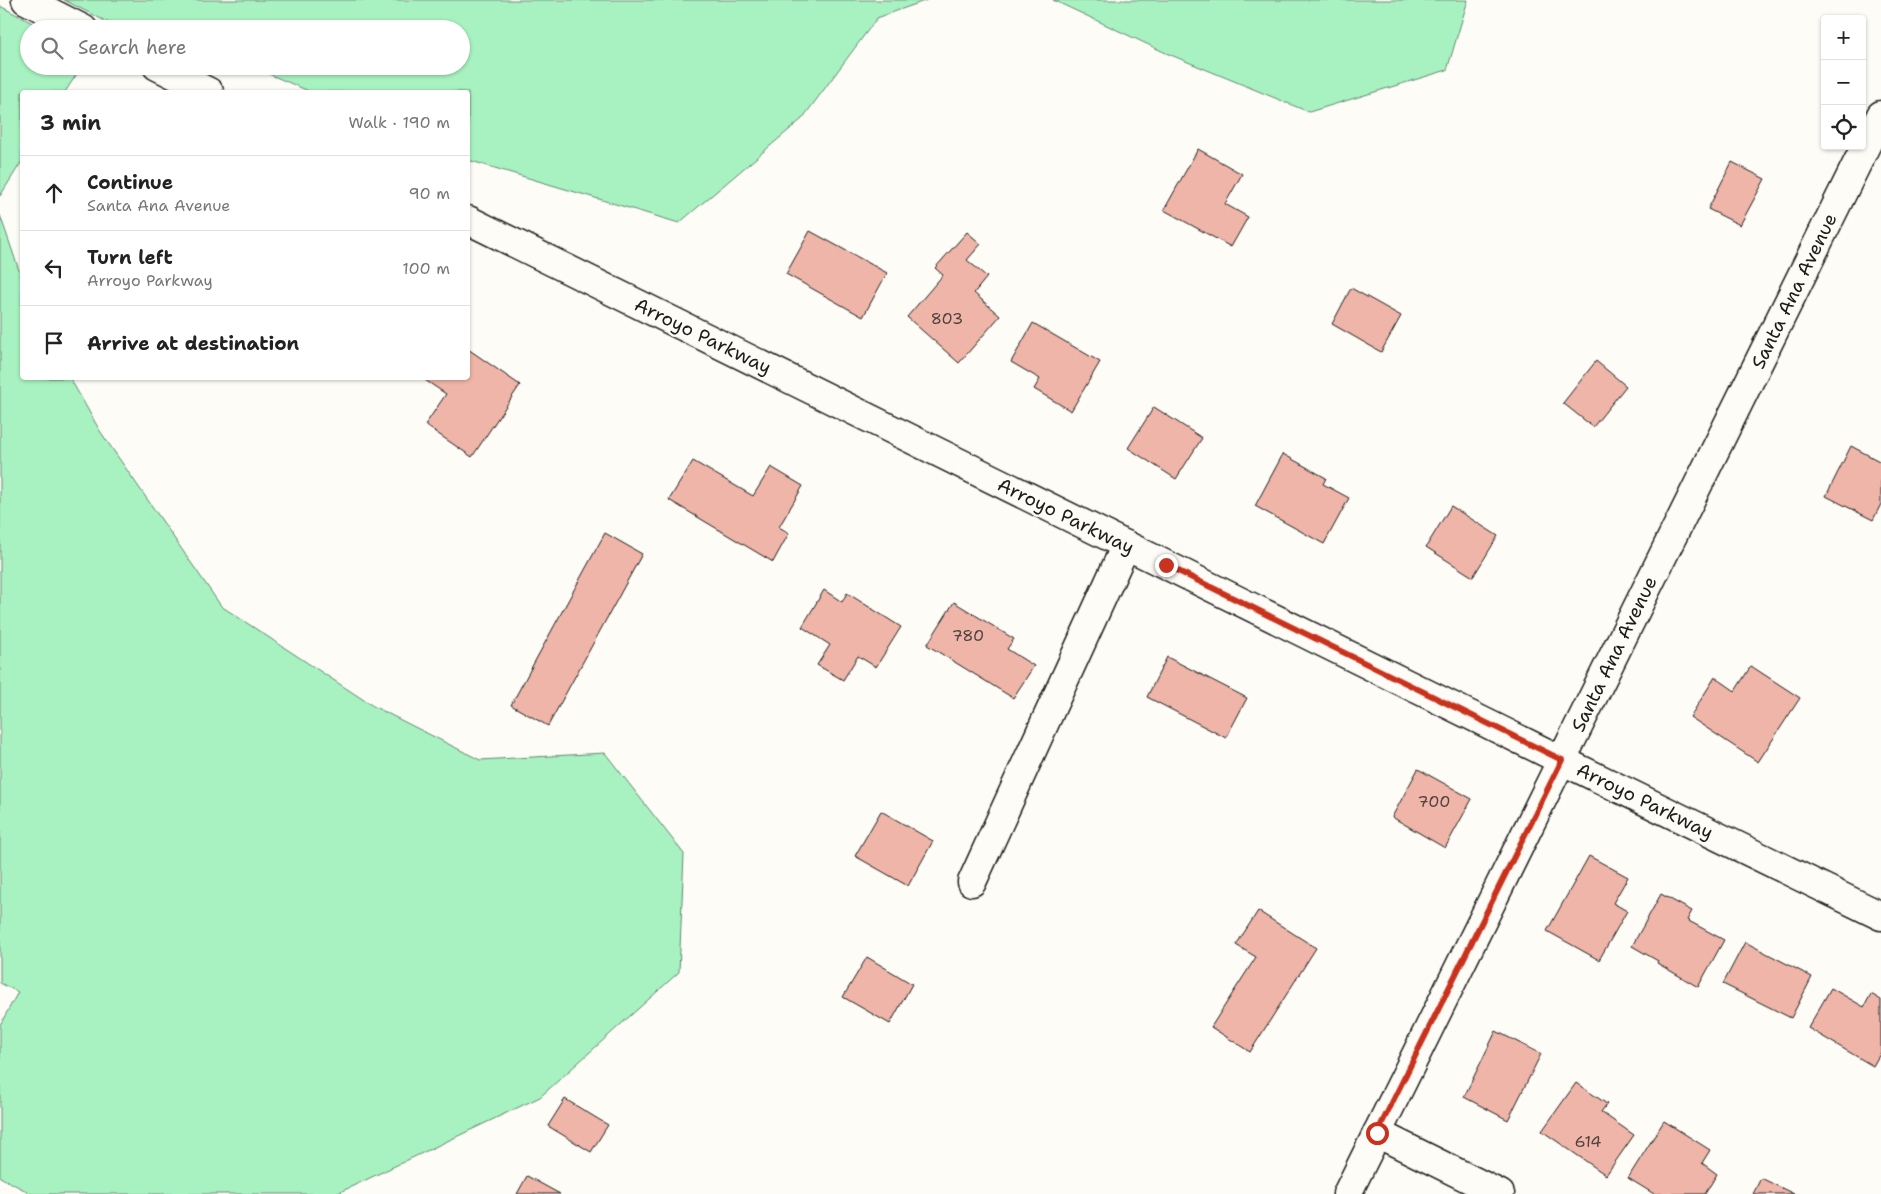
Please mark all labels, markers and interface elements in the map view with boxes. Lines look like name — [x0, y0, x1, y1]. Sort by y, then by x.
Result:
map controls — [1821, 15, 1866, 150]
button: + — [1821, 15, 1866, 60]
search box — [20, 20, 470, 75]
icon: search — [38, 34, 66, 62]
text: Search here — [78, 35, 187, 60]
button: − — [1821, 60, 1866, 105]
button: locate — [1821, 105, 1866, 150]
text: 3 min — [40, 109, 101, 137]
text: Walk · 190 m — [348, 112, 450, 133]
text: Continue — [87, 170, 173, 195]
icon: ahead — [40, 179, 68, 207]
text: 90 m — [409, 183, 450, 204]
text: Santa Ana Avenue — [87, 195, 230, 216]
street label: Santa Ana Avenue — [1745, 209, 1843, 373]
text: Turn left — [87, 245, 173, 270]
icon: left — [40, 254, 68, 282]
text: 100 m — [402, 258, 450, 279]
text: Arroyo Parkway — [87, 270, 213, 291]
street label: Arroyo Parkway — [630, 292, 776, 380]
house number: 803 — [931, 308, 963, 329]
icon: arrive — [40, 329, 68, 357]
text: Arrive at destination — [87, 331, 299, 356]
street label: Arroyo Parkway — [993, 472, 1139, 560]
route end — [1155, 554, 1178, 577]
street label: Santa Ana Avenue — [1565, 572, 1663, 736]
house number: 780 — [952, 625, 984, 646]
street label: Arroyo Parkway — [1572, 757, 1718, 845]
house number: 700 — [1417, 791, 1451, 812]
route start — [1366, 1122, 1389, 1145]
house number: 614 — [1574, 1131, 1602, 1152]

